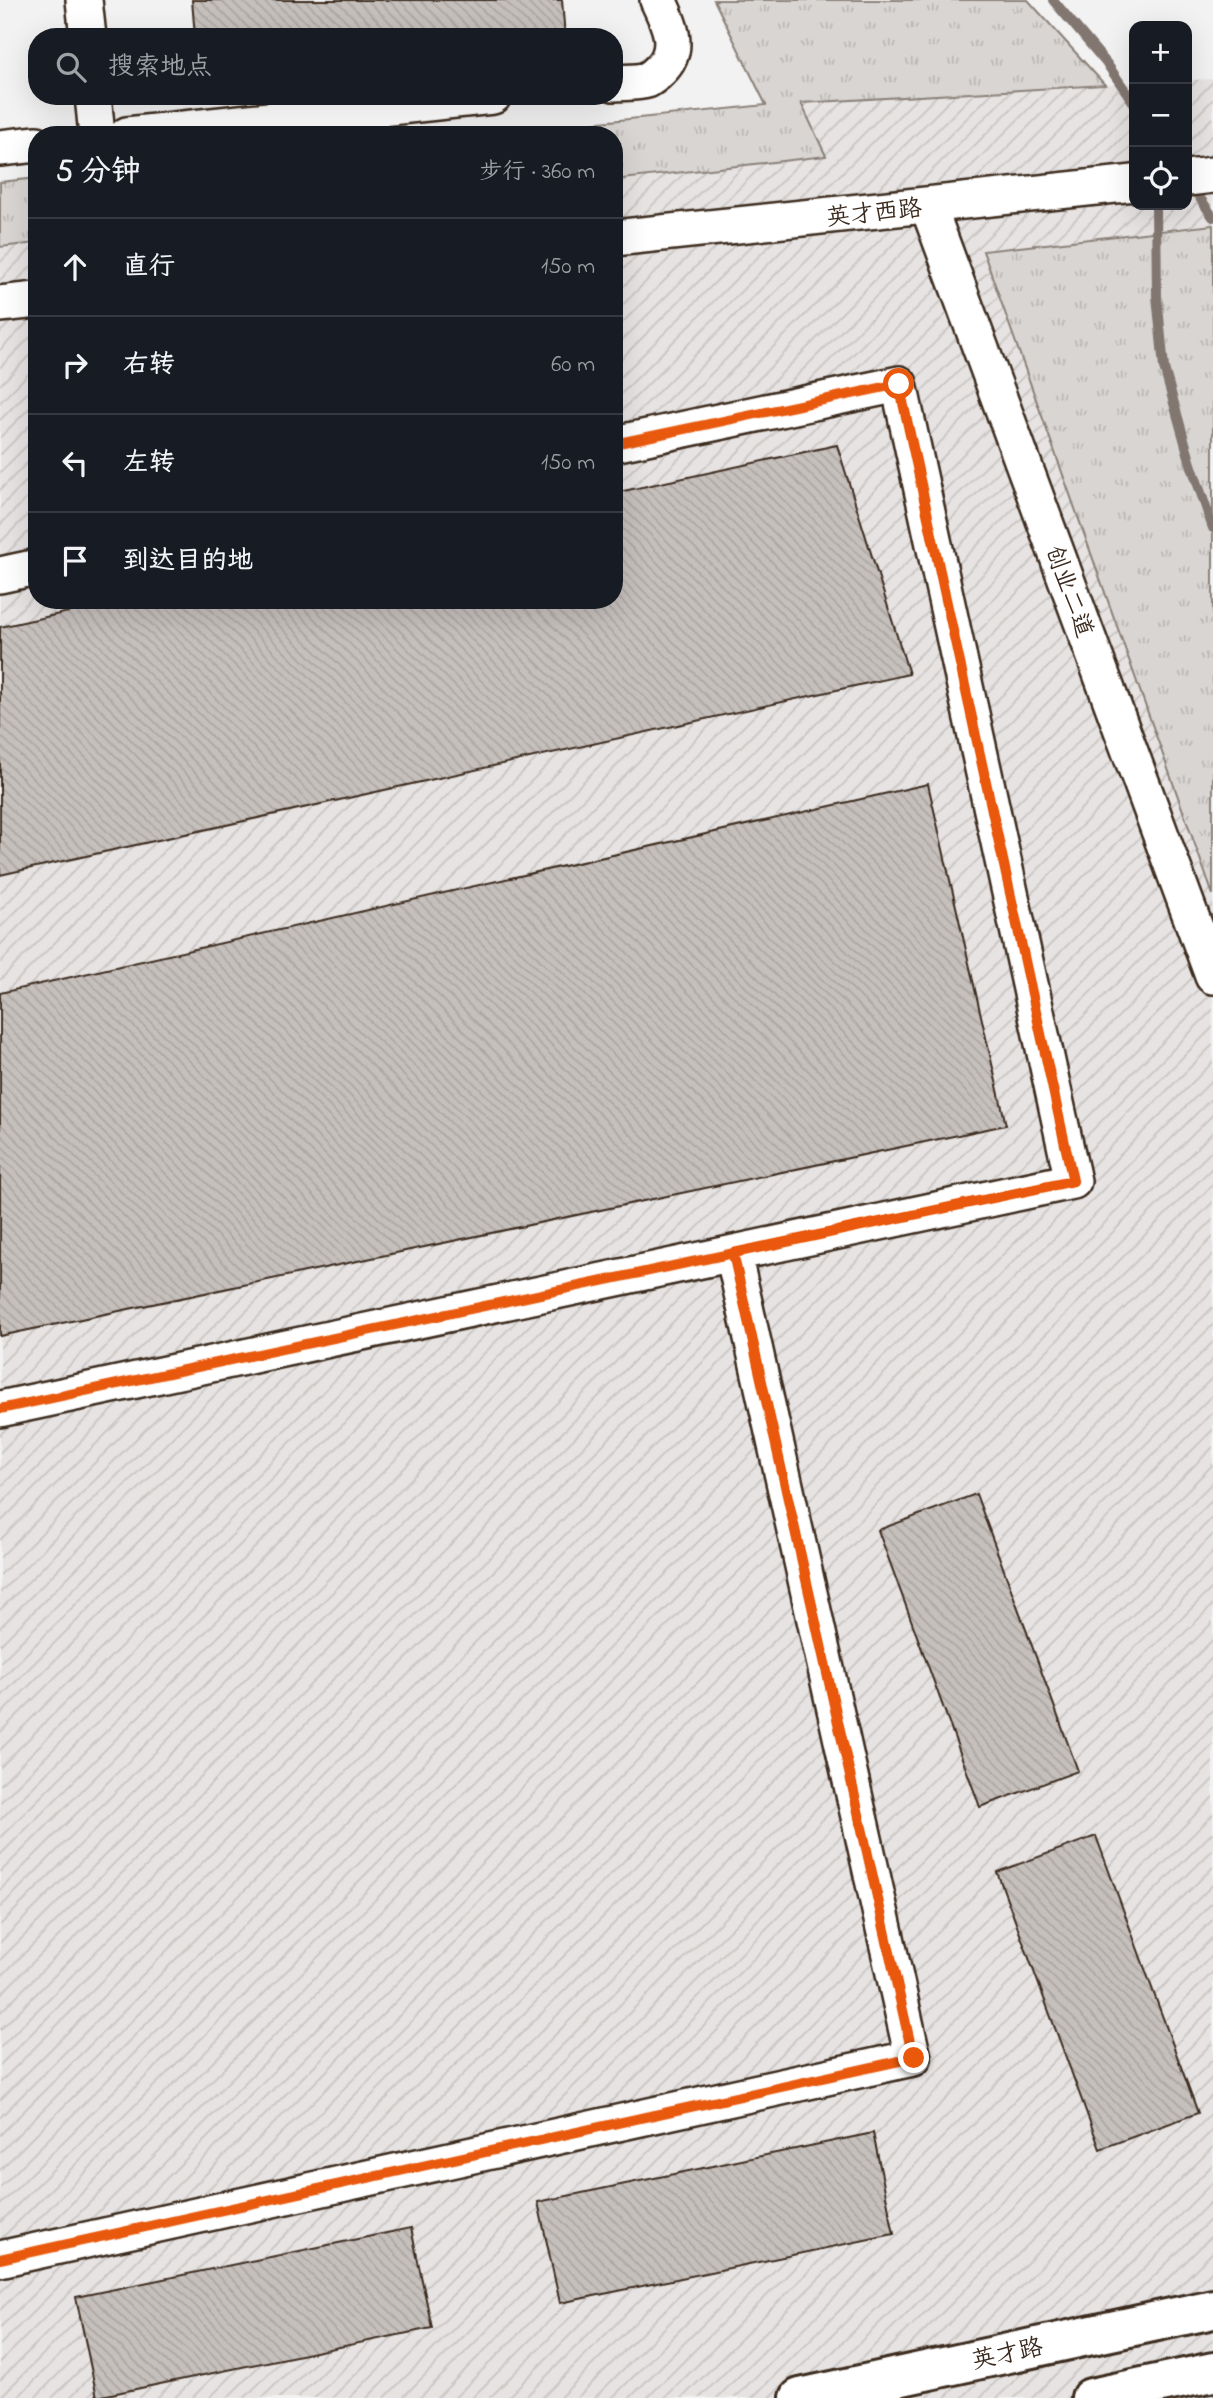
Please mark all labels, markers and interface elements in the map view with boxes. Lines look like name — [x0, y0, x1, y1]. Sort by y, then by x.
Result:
map controls — [1129, 21, 1192, 210]
button: + — [1129, 21, 1192, 84]
search box — [28, 28, 623, 105]
icon: search — [52, 48, 90, 86]
text: 搜索地点 — [108, 49, 212, 87]
button: − — [1129, 84, 1192, 147]
button: locate — [1129, 147, 1192, 210]
text: 5 分钟 — [56, 151, 141, 195]
text: 步行 · 360 m — [479, 156, 595, 189]
street label: 英才西路 — [825, 192, 924, 237]
icon: ahead — [56, 248, 94, 286]
text: 直行 — [123, 249, 175, 287]
text: 150 m — [541, 251, 595, 284]
icon: right — [56, 346, 94, 384]
text: 右转 — [123, 347, 175, 385]
text: 60 m — [551, 349, 595, 382]
route start — [883, 368, 914, 399]
icon: left — [56, 444, 94, 482]
text: 左转 — [123, 445, 175, 483]
text: 150 m — [541, 447, 595, 480]
street label: 创业二道 — [1035, 541, 1101, 643]
icon: arrive — [56, 542, 94, 580]
text: 到达目的地 — [123, 543, 253, 581]
route end — [898, 2042, 929, 2073]
street label: 英才路 — [969, 2331, 1046, 2380]

